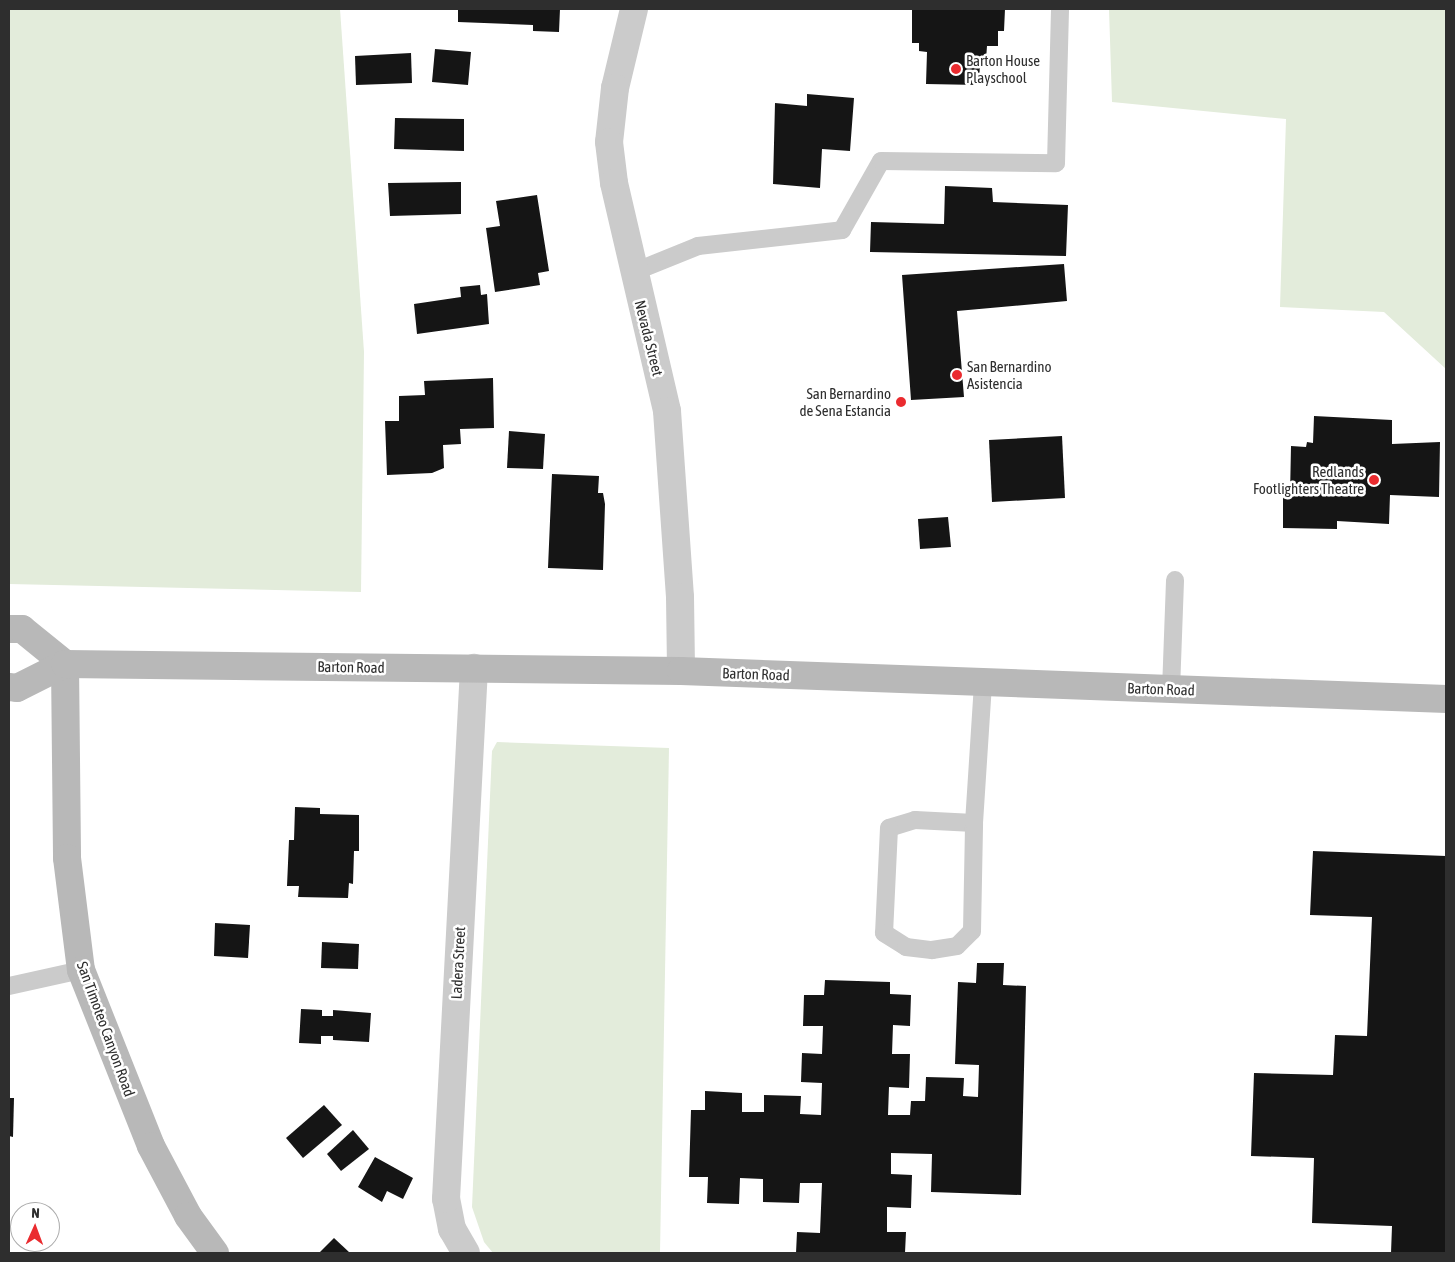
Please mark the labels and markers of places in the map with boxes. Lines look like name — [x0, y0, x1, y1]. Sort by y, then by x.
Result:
place label: Barton House Playschool — [966, 51, 1040, 86]
marker: Barton House Playschool — [950, 63, 962, 75]
place label: San Bernardino Asistencia — [967, 357, 1052, 392]
marker: San Bernardino Asistencia — [951, 369, 963, 381]
place label: San Bernardino de Sena Estancia — [799, 384, 891, 419]
marker: San Bernardino de Sena Estancia — [895, 396, 907, 408]
place label: Redlands Footlighters Theatre — [1253, 462, 1364, 497]
marker: Redlands Footlighters Theatre — [1368, 474, 1380, 486]

